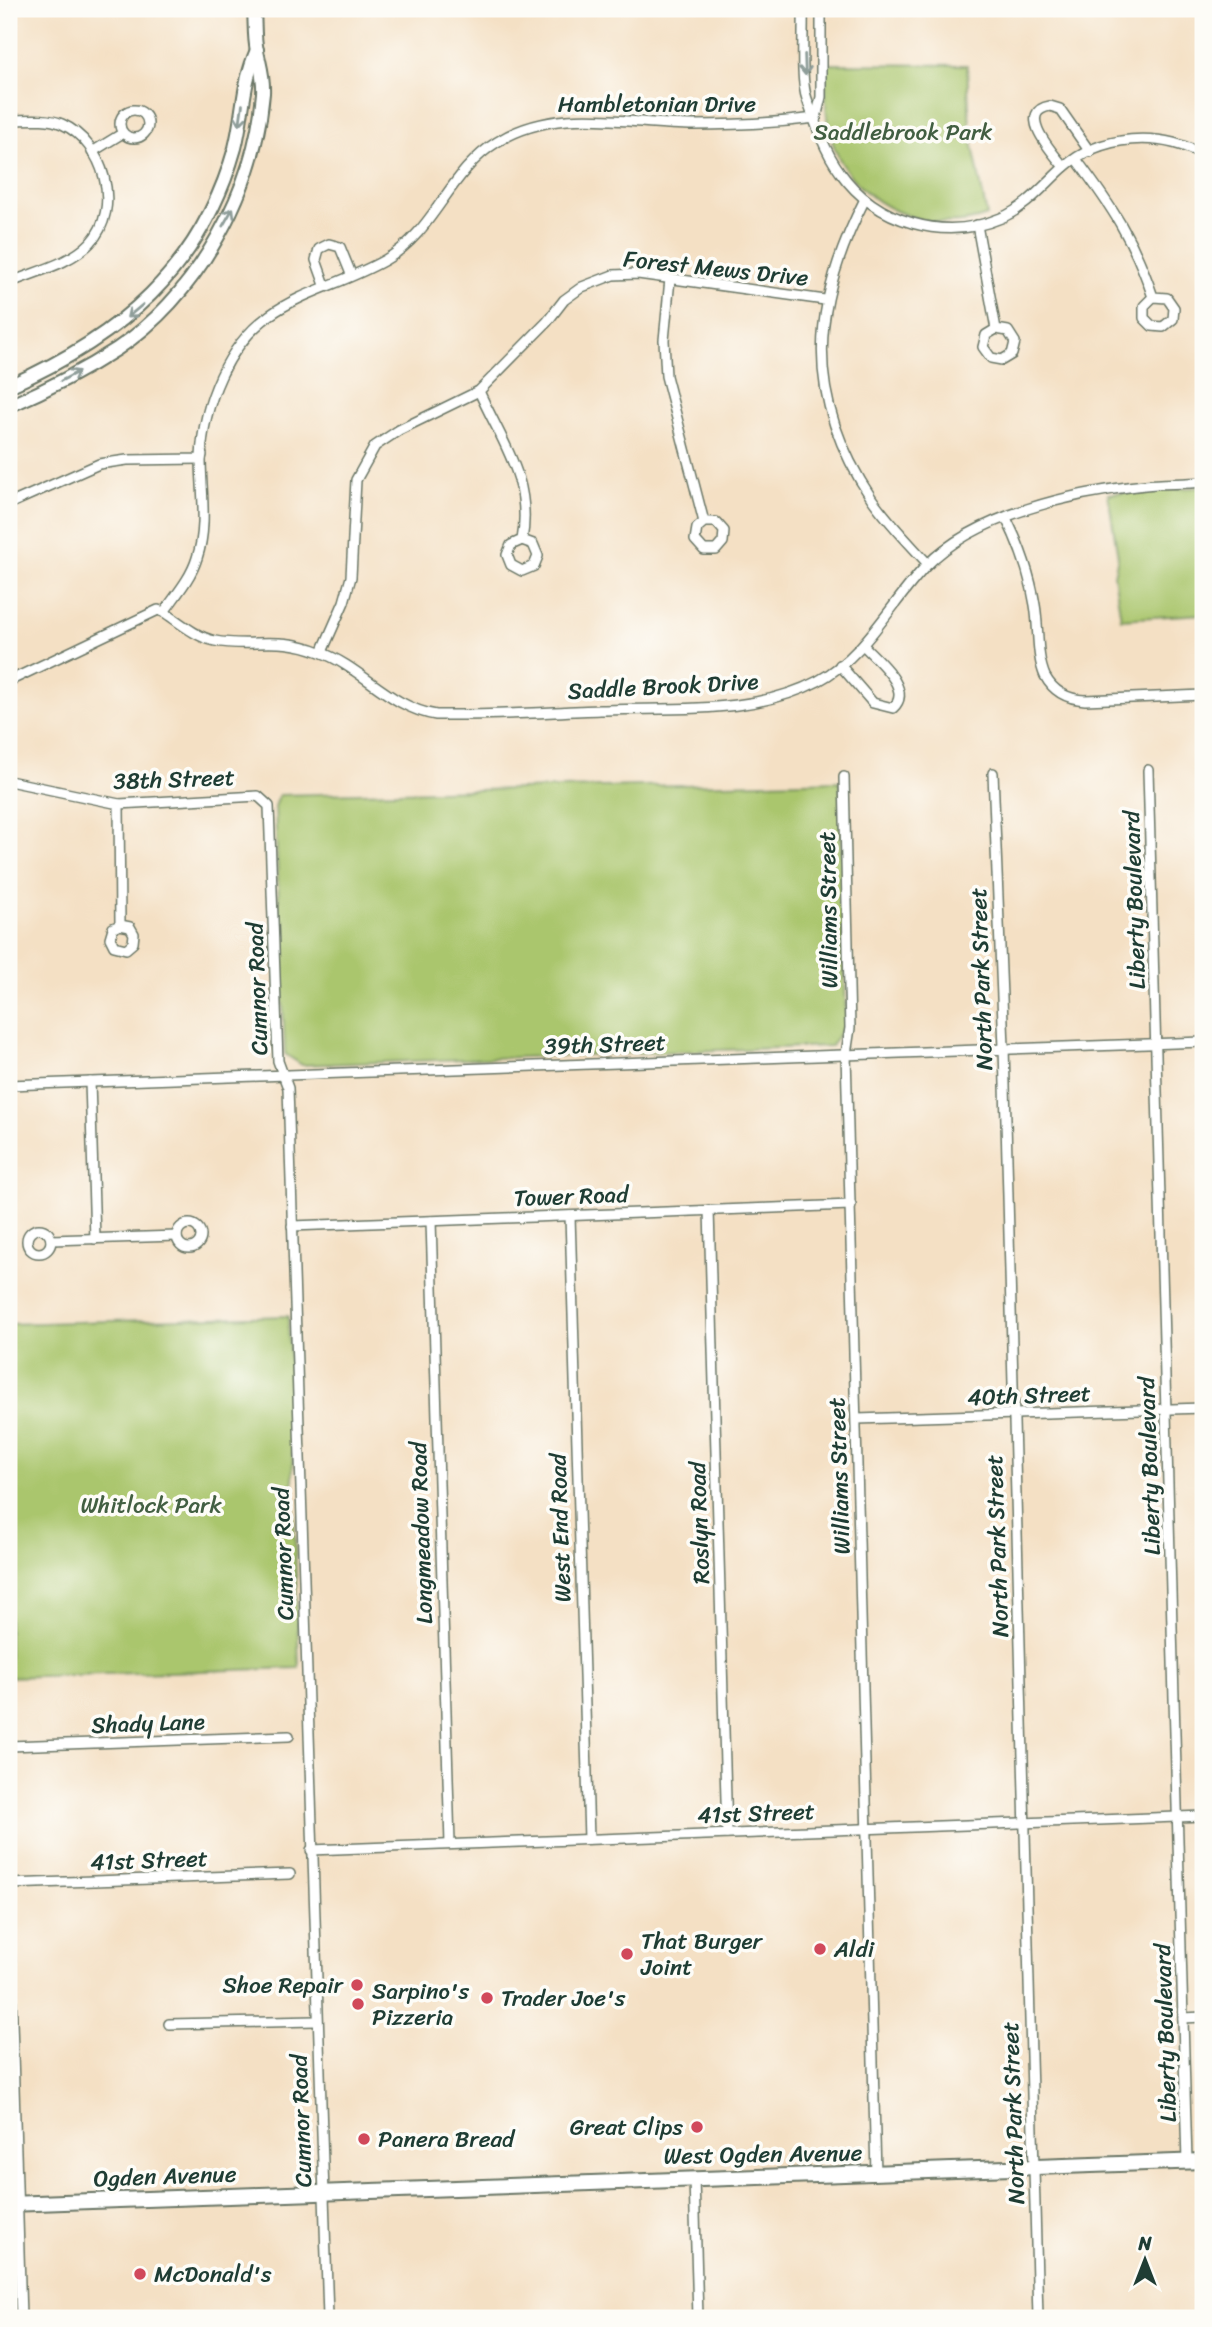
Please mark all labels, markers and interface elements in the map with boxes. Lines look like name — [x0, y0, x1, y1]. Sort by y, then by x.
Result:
one-way arrow — [798, 53, 812, 76]
street label: Hambletonian Drive — [558, 84, 756, 125]
one-way arrow — [234, 103, 247, 126]
park label: Saddlebrook Park — [813, 112, 993, 153]
one-way arrow — [221, 208, 235, 228]
street label: Forest Mews Drive — [621, 238, 811, 299]
one-way arrow — [126, 303, 144, 319]
one-way arrow — [59, 369, 80, 382]
street label: Saddle Brook Drive — [567, 661, 760, 712]
street label: 38th Street — [113, 757, 235, 802]
street label: Liberty Boulevard — [1111, 808, 1158, 990]
street label: Williams Street — [807, 831, 850, 989]
street label: North Park Street — [958, 887, 1005, 1071]
street label: Cumnor Road — [235, 920, 280, 1056]
street label: 39th Street — [544, 1022, 667, 1067]
street label: Tower Road — [513, 1174, 631, 1219]
street label: 40th Street — [966, 1373, 1092, 1418]
street label: Liberty Boulevard — [1126, 1374, 1173, 1556]
street label: Williams Street — [816, 1397, 863, 1555]
street label: Longmeadow Road — [398, 1439, 445, 1625]
street label: West End Road — [537, 1451, 584, 1603]
street label: North Park Street — [974, 1454, 1021, 1638]
street label: Roslyn Road — [677, 1459, 722, 1585]
park label: Whitlock Park — [80, 1485, 222, 1526]
street label: Cumnor Road — [261, 1485, 306, 1621]
street label: Shady Lane — [91, 1701, 205, 1746]
street label: 41st Street — [696, 1791, 816, 1836]
street label: 41st Street — [89, 1838, 209, 1883]
place label: That Burger Joint — [640, 1921, 764, 1988]
place label: Aldi — [833, 1929, 875, 1970]
marker: Aldi — [812, 1941, 828, 1957]
street label: Liberty Boulevard — [1142, 1941, 1189, 2123]
marker: That Burger Joint — [619, 1946, 635, 1962]
place label: Shoe Repair — [223, 1965, 345, 2006]
place label: Sarpino's Pizzeria — [372, 1971, 469, 2038]
marker: Shoe Repair — [349, 1977, 365, 1993]
place label: Trader Joe's — [501, 1978, 626, 2019]
marker: Trader Joe's — [479, 1990, 495, 2006]
marker: Sarpino's Pizzeria — [350, 1996, 366, 2012]
street label: North Park Street — [990, 2021, 1037, 2205]
street label: Cumnor Road — [279, 2052, 324, 2188]
place label: Great Clips — [570, 2107, 683, 2148]
place label: Panera Bread — [378, 2119, 516, 2160]
marker: Great Clips — [689, 2119, 705, 2135]
marker: Panera Bread — [356, 2131, 372, 2147]
street label: West Ogden Avenue — [663, 2132, 863, 2177]
street label: Ogden Avenue — [93, 2154, 237, 2199]
north arrow — [1110, 2226, 1180, 2296]
text: N — [1137, 2227, 1152, 2260]
place label: McDonald's — [154, 2254, 272, 2295]
marker: McDonald's — [132, 2266, 148, 2282]

